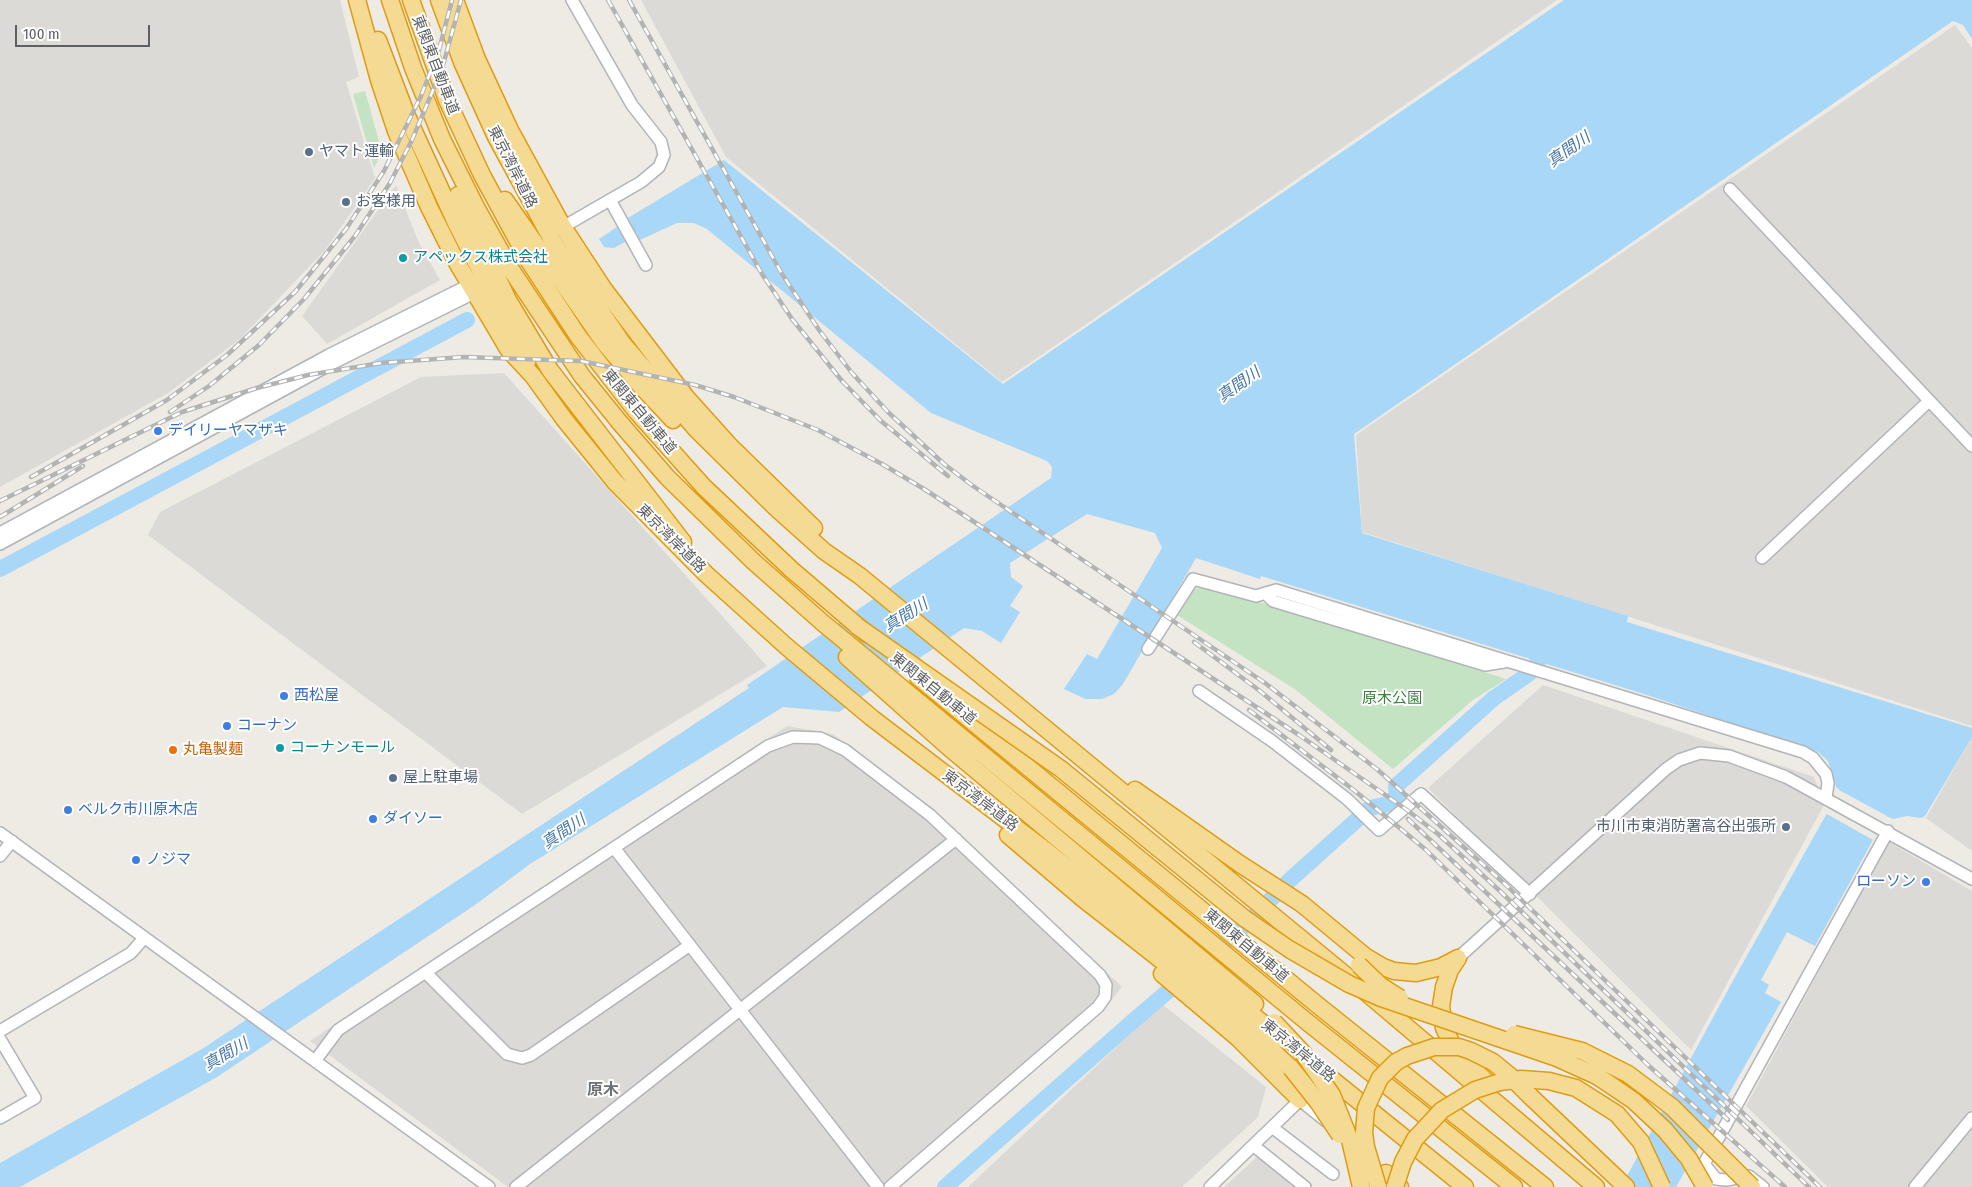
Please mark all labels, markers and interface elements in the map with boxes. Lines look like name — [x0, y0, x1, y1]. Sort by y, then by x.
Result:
street label: 東関東自動車道 — [408, 13, 462, 117]
scale bar — [18, 15, 152, 47]
text: 100 m — [23, 25, 60, 43]
street label: 東京湾岸道路 — [484, 123, 540, 211]
water label: 真間川 — [1544, 128, 1594, 172]
place label: ヤマト運輸 — [319, 143, 394, 161]
marker: ヤマト運輸 — [303, 146, 315, 158]
place label: お客様用 — [356, 193, 416, 211]
marker: お客様用 — [340, 196, 352, 208]
place label: アペックス株式会社 — [413, 249, 548, 267]
marker: アペックス株式会社 — [397, 252, 409, 264]
water label: 真間川 — [1214, 363, 1264, 407]
street label: 東関東自動車道 — [598, 366, 680, 458]
place label: デイリーヤマザキ — [168, 422, 288, 440]
marker: デイリーヤマザキ — [152, 425, 164, 437]
street label: 東京湾岸道路 — [633, 501, 709, 577]
water label: 真間川 — [881, 595, 931, 637]
street label: 東関東自動車道 — [887, 649, 979, 729]
place label: 西松屋 — [294, 687, 339, 705]
marker: 西松屋 — [278, 690, 290, 702]
park label: 原木公園 — [1362, 690, 1422, 708]
place label: コーナン — [237, 717, 297, 735]
marker: コーナン — [221, 720, 233, 732]
place label: コーナンモール — [290, 739, 395, 757]
place label: 丸亀製麺 — [183, 741, 243, 759]
marker: コーナンモール — [274, 742, 286, 754]
marker: 丸亀製麺 — [167, 744, 179, 756]
street label: 東京湾岸道路 — [939, 767, 1021, 835]
place label: 屋上駐車場 — [403, 769, 478, 787]
marker: 屋上駐車場 — [387, 772, 399, 784]
place label: ベルク市川原木店 — [78, 801, 198, 819]
marker: ベルク市川原木店 — [62, 804, 74, 816]
place label: ダイソー — [383, 810, 443, 828]
water label: 真間川 — [539, 811, 589, 853]
marker: ダイソー — [367, 813, 379, 825]
place label: 市川市東消防署高谷出張所 — [1596, 818, 1776, 836]
marker: 市川市東消防署高谷出張所 — [1780, 821, 1792, 833]
place label: ノジマ — [146, 851, 191, 869]
marker: ノジマ — [130, 854, 142, 866]
place label: ローソン — [1856, 873, 1916, 891]
marker: ローソン — [1920, 876, 1932, 888]
street label: 東関東自動車道 — [1200, 905, 1292, 987]
street label: 東京湾岸道路 — [1257, 1016, 1339, 1086]
water label: 真間川 — [200, 1035, 252, 1075]
district label: 原木 — [587, 1081, 619, 1101]

